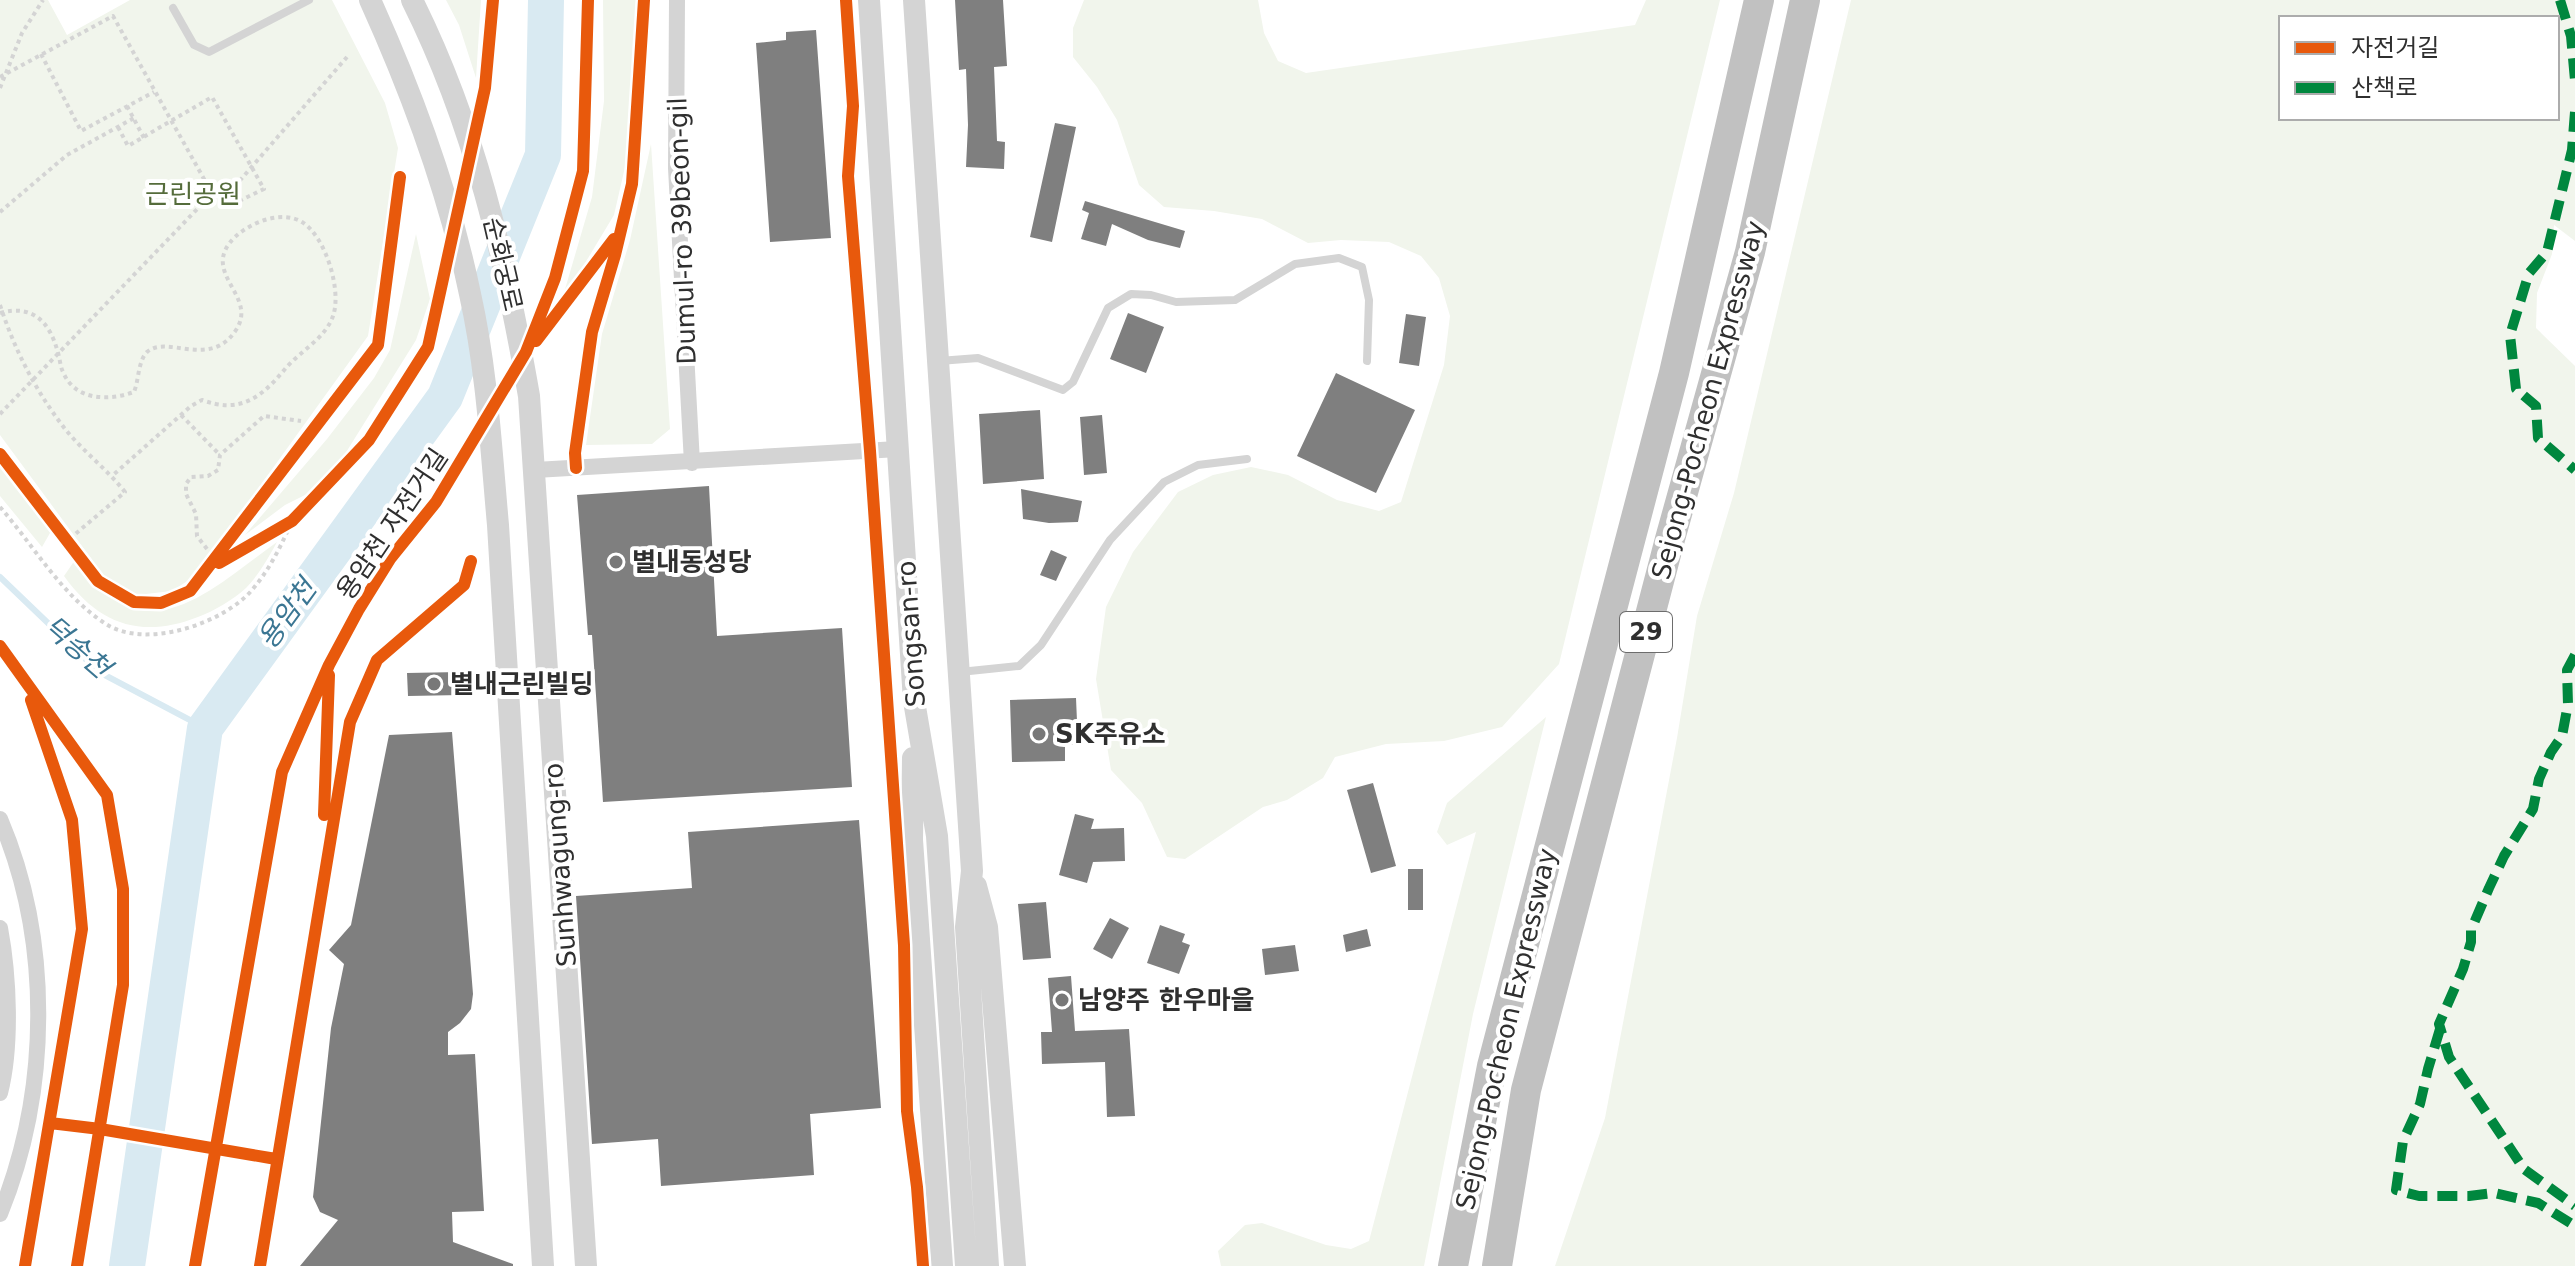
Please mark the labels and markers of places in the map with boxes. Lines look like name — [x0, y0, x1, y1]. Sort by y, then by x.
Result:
place label: 별내동성당 — [632, 547, 752, 577]
marker: 별내동성당 — [607, 553, 625, 571]
place label: 별내근린빌딩 — [450, 669, 594, 699]
marker: 별내근린빌딩 — [425, 675, 443, 693]
place label: SK주유소 — [1055, 719, 1166, 749]
marker: SK주유소 — [1030, 725, 1048, 743]
place label: 남양주 한우마을 — [1078, 985, 1255, 1015]
marker: 남양주 한우마을 — [1053, 991, 1071, 1009]

